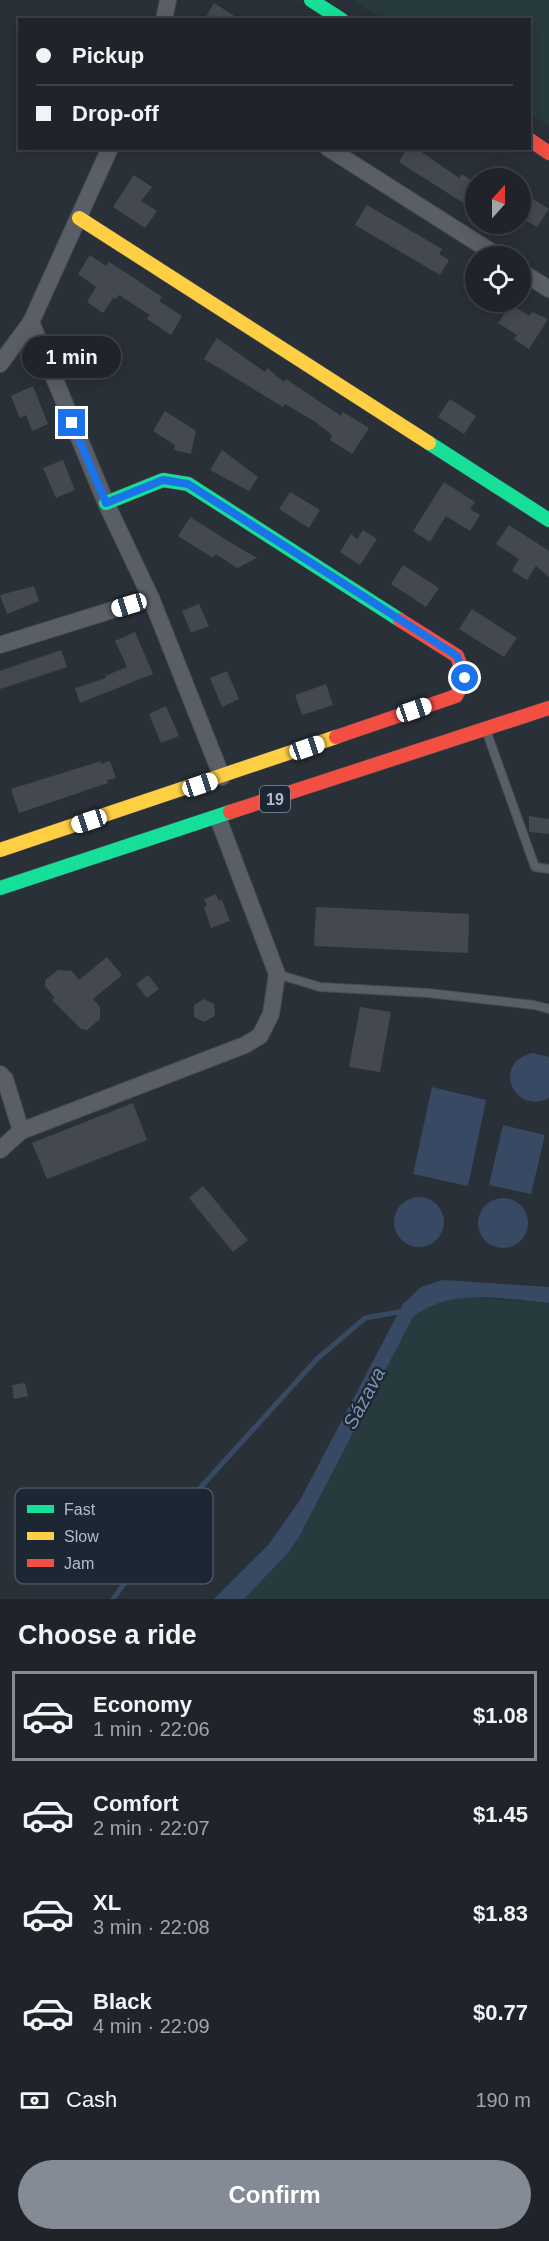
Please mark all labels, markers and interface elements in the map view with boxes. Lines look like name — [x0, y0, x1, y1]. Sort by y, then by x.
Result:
text: Pickup — [72, 43, 144, 68]
text: Drop-off — [72, 101, 159, 126]
north arrow — [465, 168, 531, 234]
map controls — [465, 168, 531, 312]
button: locate — [465, 246, 531, 312]
callout: 1 min — [22, 336, 122, 378]
text: 1 min — [45, 346, 98, 368]
route end — [58, 409, 85, 436]
car — [109, 591, 149, 619]
route start — [451, 664, 478, 691]
car — [394, 696, 434, 724]
car — [287, 734, 327, 762]
car — [180, 771, 220, 799]
road number: 19 — [260, 786, 290, 812]
car — [69, 807, 109, 835]
water label: Sázava — [339, 1363, 389, 1433]
legend — [15, 1488, 213, 1584]
text: Fast — [64, 1501, 96, 1518]
text: Slow — [64, 1528, 99, 1545]
text: Jam — [64, 1555, 94, 1572]
text: Choose a ride — [18, 1620, 197, 1650]
icon: car — [21, 1689, 75, 1743]
text: Economy — [93, 1692, 192, 1717]
text: $1.08 — [473, 1703, 528, 1728]
text: 1 min · 22:06 — [93, 1718, 210, 1740]
icon: car — [21, 1788, 75, 1842]
text: Comfort — [93, 1791, 179, 1816]
text: $1.45 — [473, 1802, 528, 1827]
text: 2 min · 22:07 — [93, 1817, 210, 1839]
icon: car — [21, 1887, 75, 1941]
text: XL — [93, 1890, 121, 1915]
text: $1.83 — [473, 1901, 528, 1926]
text: 3 min · 22:08 — [93, 1916, 210, 1938]
icon: car — [21, 1986, 75, 2040]
text: Black — [93, 1989, 152, 2014]
text: $0.77 — [473, 2000, 528, 2025]
text: 4 min · 22:09 — [93, 2015, 210, 2037]
icon: cash — [18, 2084, 51, 2117]
text: Cash — [66, 2087, 117, 2112]
text: 190 m — [475, 2089, 531, 2111]
button: Confirm — [18, 2160, 531, 2229]

